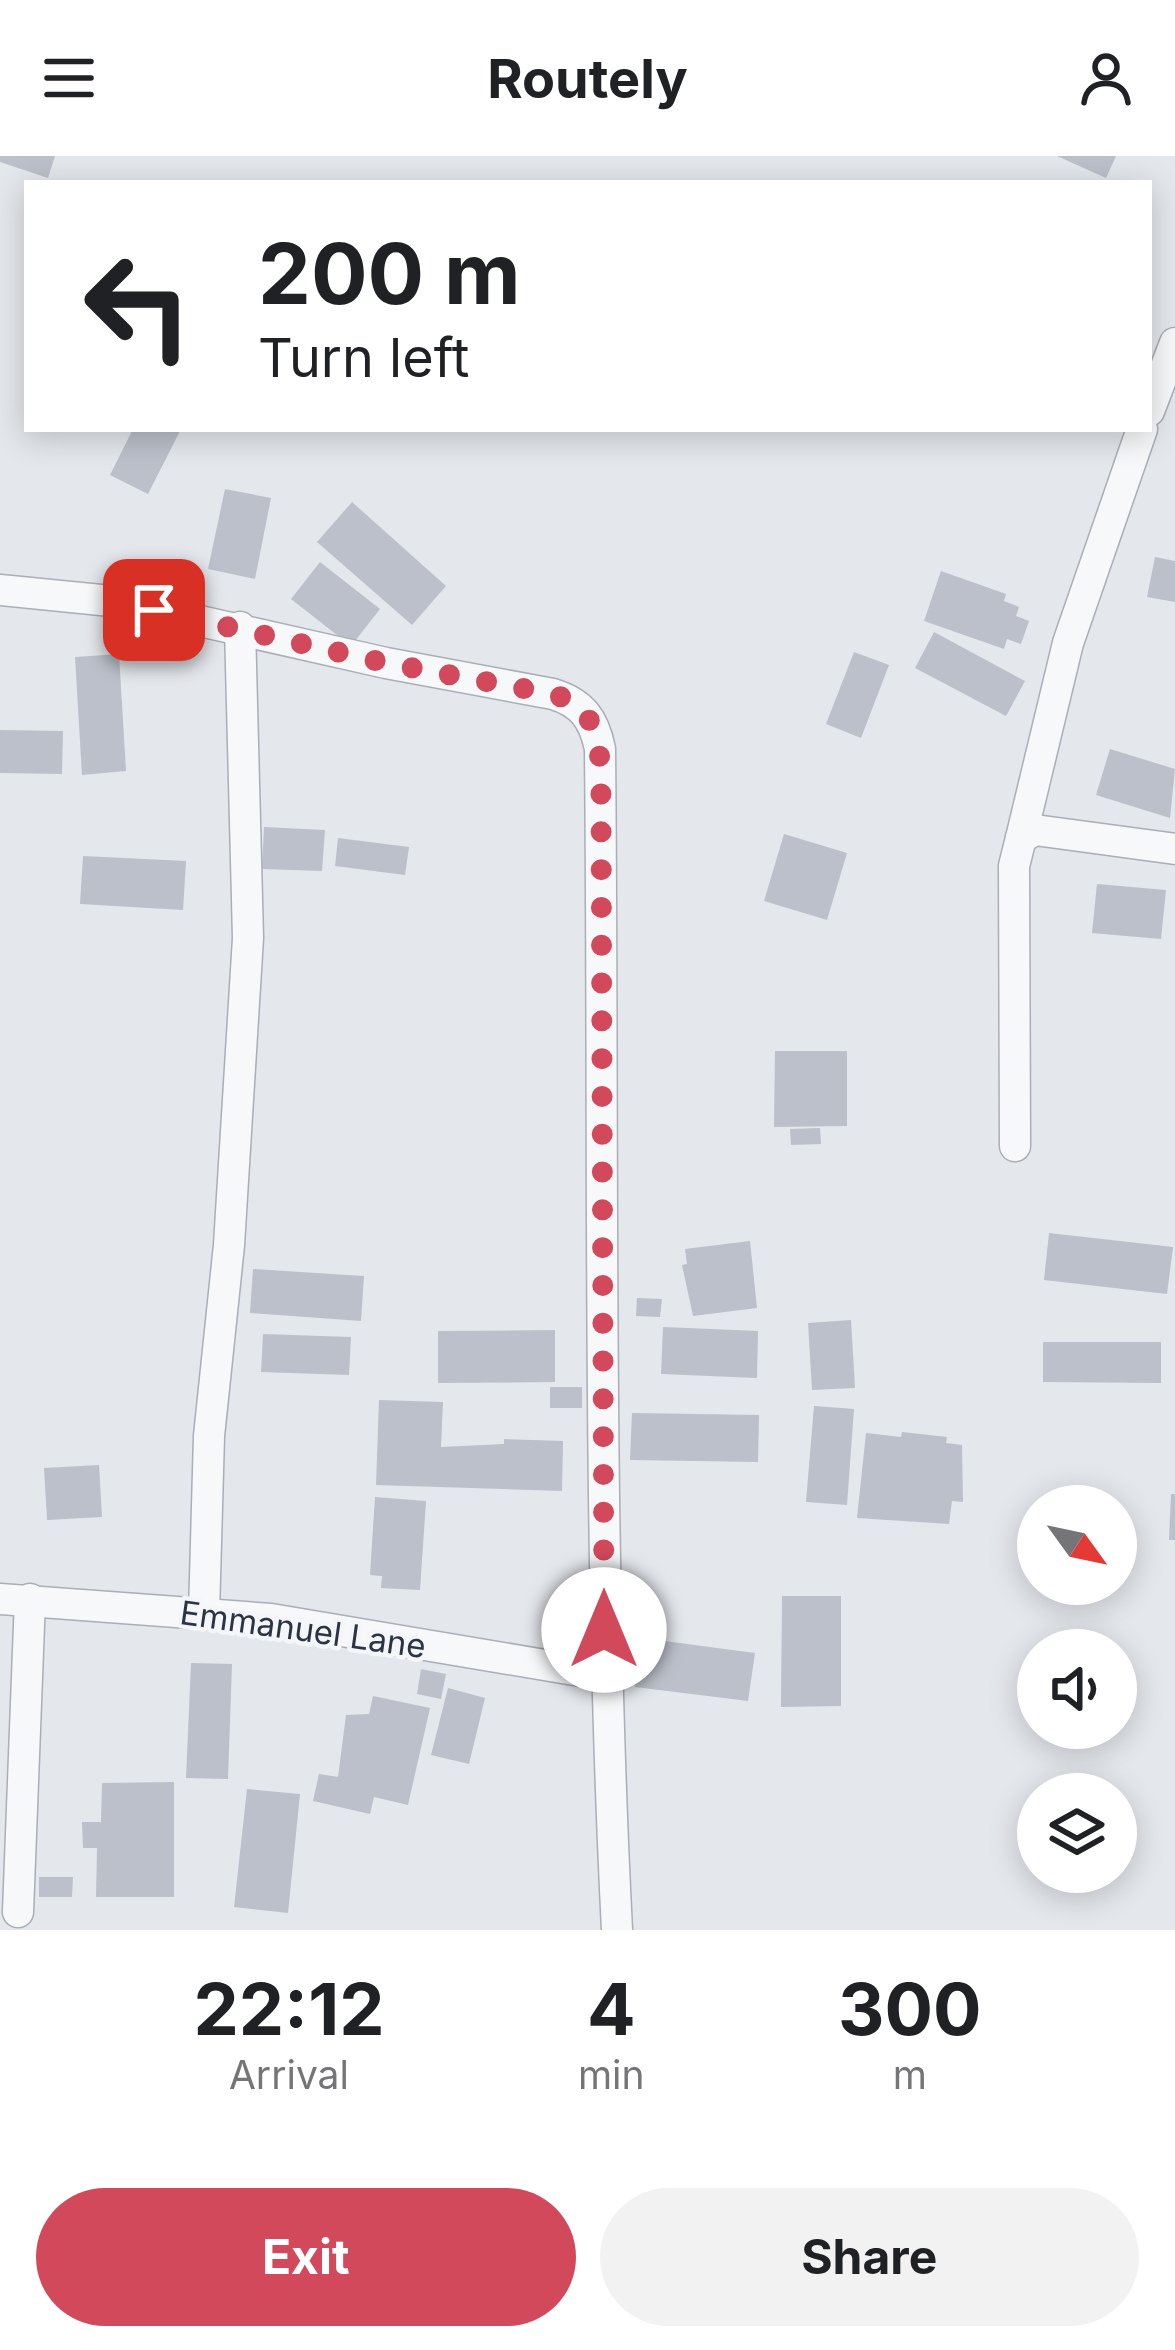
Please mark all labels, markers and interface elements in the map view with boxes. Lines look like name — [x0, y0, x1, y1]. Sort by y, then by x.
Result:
icon: menu — [36, 45, 102, 111]
icon: person — [1073, 45, 1139, 111]
text: Routely — [487, 46, 688, 111]
text: 200 m — [258, 223, 521, 324]
icon: left — [60, 228, 216, 384]
text: Turn left — [258, 325, 469, 390]
pin — [103, 559, 205, 661]
icon: arrive — [121, 577, 187, 643]
north arrow — [1017, 1485, 1137, 1605]
map controls — [1017, 1485, 1137, 1893]
position arrow — [541, 1567, 667, 1693]
street label: Emmanuel Lane — [178, 1592, 428, 1666]
button: sound — [1017, 1629, 1137, 1749]
button: layers — [1017, 1773, 1137, 1893]
text: 22:12 — [193, 1965, 385, 2052]
text: 4 — [587, 1965, 636, 2052]
text: 300 — [838, 1965, 982, 2052]
text: Arrival — [229, 2051, 349, 2098]
text: min — [578, 2051, 645, 2098]
text: m — [893, 2051, 927, 2098]
button: Exit — [36, 2188, 576, 2326]
button: Share — [600, 2188, 1139, 2326]

